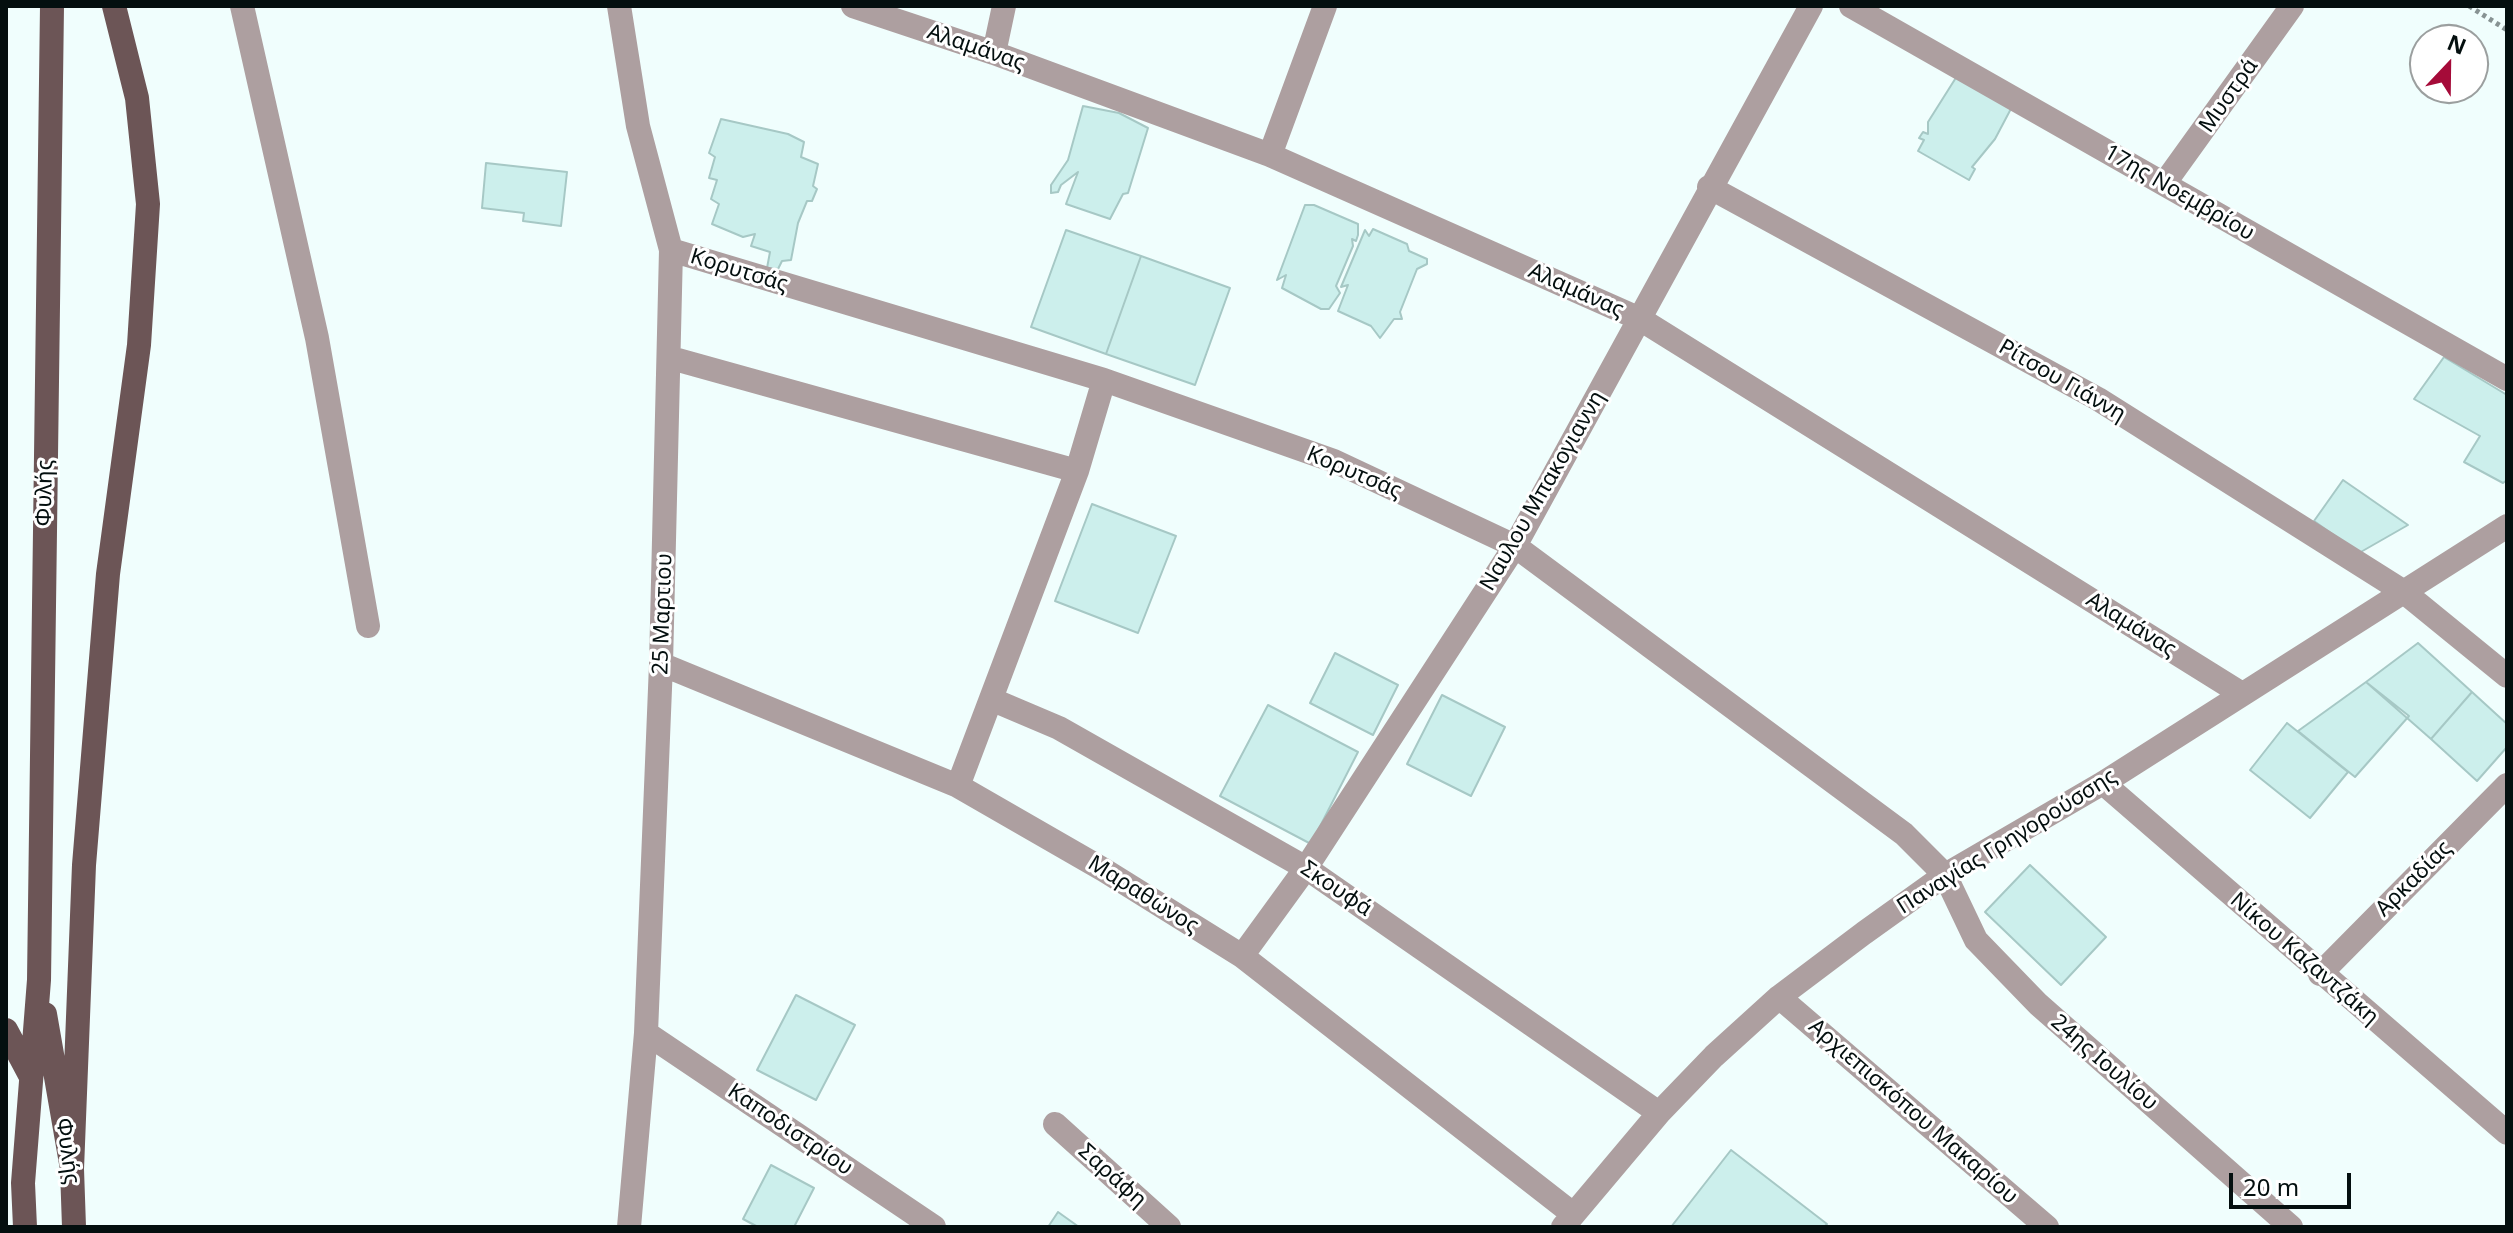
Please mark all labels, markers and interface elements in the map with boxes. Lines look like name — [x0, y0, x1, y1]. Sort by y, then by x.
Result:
street label: Αλαμάνας — [924, 19, 1028, 77]
north arrow — [2409, 24, 2489, 104]
text: N — [2443, 26, 2471, 61]
street label: Μυστρά — [2194, 54, 2264, 138]
street label: 17ης Νοεμβρίου — [2099, 139, 2259, 247]
street label: Κορυτσάς — [687, 244, 791, 298]
street label: Αλαμάνας — [1524, 258, 1628, 324]
street label: Ρίτσου Γιάννη — [1994, 334, 2130, 428]
street label: Ναυλου Μπακογιαννη — [1475, 386, 1611, 596]
street label: Κορυτσάς — [1303, 441, 1405, 505]
street label: Φυλής — [31, 459, 59, 527]
street label: 25 Μαρτιου — [648, 553, 678, 675]
street label: Αλαμάνας — [2081, 587, 2181, 663]
street label: Παναγίας Γρηγορούσσης — [1892, 764, 2122, 920]
street label: Αρκαδίας — [2371, 836, 2457, 922]
street label: Μαραθώνος — [1083, 850, 1203, 940]
street label: Σκουφά — [1295, 856, 1377, 922]
street label: Νίκου Καζαντζάκη — [2224, 887, 2384, 1031]
street label: 24ης Ιουλίου — [2045, 1009, 2163, 1117]
street label: Αρχιεπισκόπου Μακαρίου — [1803, 1014, 2023, 1210]
street label: Καποδιστρίου — [722, 1078, 858, 1182]
street label: Φυλής — [49, 1116, 85, 1186]
street label: Σαράφη — [1073, 1139, 1151, 1213]
scale bar — [2233, 1157, 2355, 1207]
text: 20 m — [2243, 1170, 2299, 1203]

